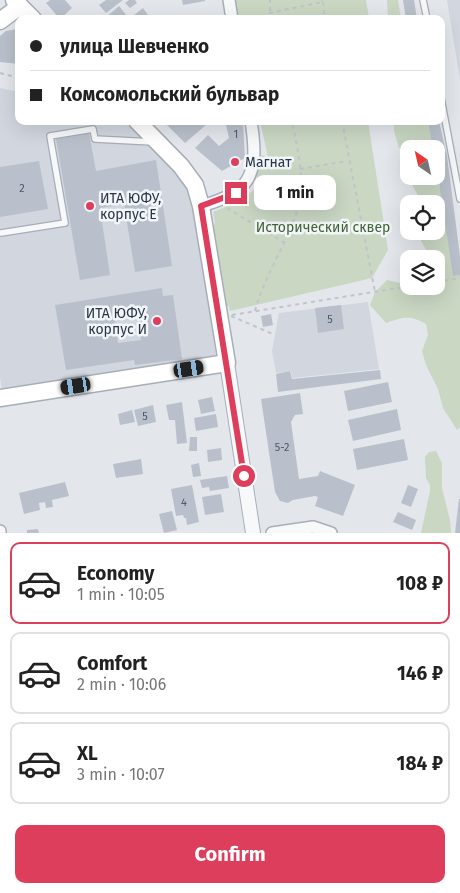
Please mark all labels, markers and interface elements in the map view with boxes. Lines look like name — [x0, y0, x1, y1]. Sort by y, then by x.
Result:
text: улица Шевченко — [60, 35, 209, 58]
text: Комсомольский бульвар — [60, 83, 279, 106]
house number: 1 — [234, 128, 238, 141]
north arrow — [400, 140, 445, 185]
map controls — [400, 140, 445, 295]
place label: Магнат — [245, 154, 292, 171]
marker: Магнат — [229, 156, 241, 168]
callout: 1 min — [254, 176, 336, 210]
house number: 2 — [19, 182, 25, 195]
route end — [225, 182, 247, 204]
text: 1 min — [276, 183, 314, 202]
place label: ИТА ЮФУ, корпус Е — [100, 190, 161, 223]
button: locate — [400, 195, 445, 240]
marker: ИТА ЮФУ, корпус Е — [84, 200, 96, 212]
park label: Исторический сквер — [256, 219, 390, 236]
button: layers — [400, 250, 445, 295]
place label: ИТА ЮФУ, корпус И — [86, 305, 147, 338]
house number: 5 — [327, 313, 333, 326]
marker: ИТА ЮФУ, корпус И — [151, 315, 163, 327]
car — [173, 359, 204, 379]
car — [60, 376, 91, 396]
house number: 5 — [142, 410, 148, 423]
house number: 5-2 — [275, 441, 289, 454]
route start — [233, 465, 255, 487]
house number: 4 — [181, 496, 187, 509]
icon: car — [17, 561, 62, 606]
text: Economy — [77, 562, 154, 585]
text: 108 ₽ — [396, 572, 443, 595]
text: 1 min · 10:05 — [77, 585, 165, 604]
icon: car — [17, 651, 62, 696]
text: Comfort — [77, 652, 147, 675]
text: 146 ₽ — [397, 662, 443, 685]
text: 2 min · 10:06 — [77, 675, 166, 694]
icon: car — [17, 741, 62, 786]
text: XL — [77, 742, 98, 765]
text: 184 ₽ — [397, 752, 443, 775]
text: 3 min · 10:07 — [77, 765, 165, 784]
button: Confirm — [15, 825, 445, 883]

